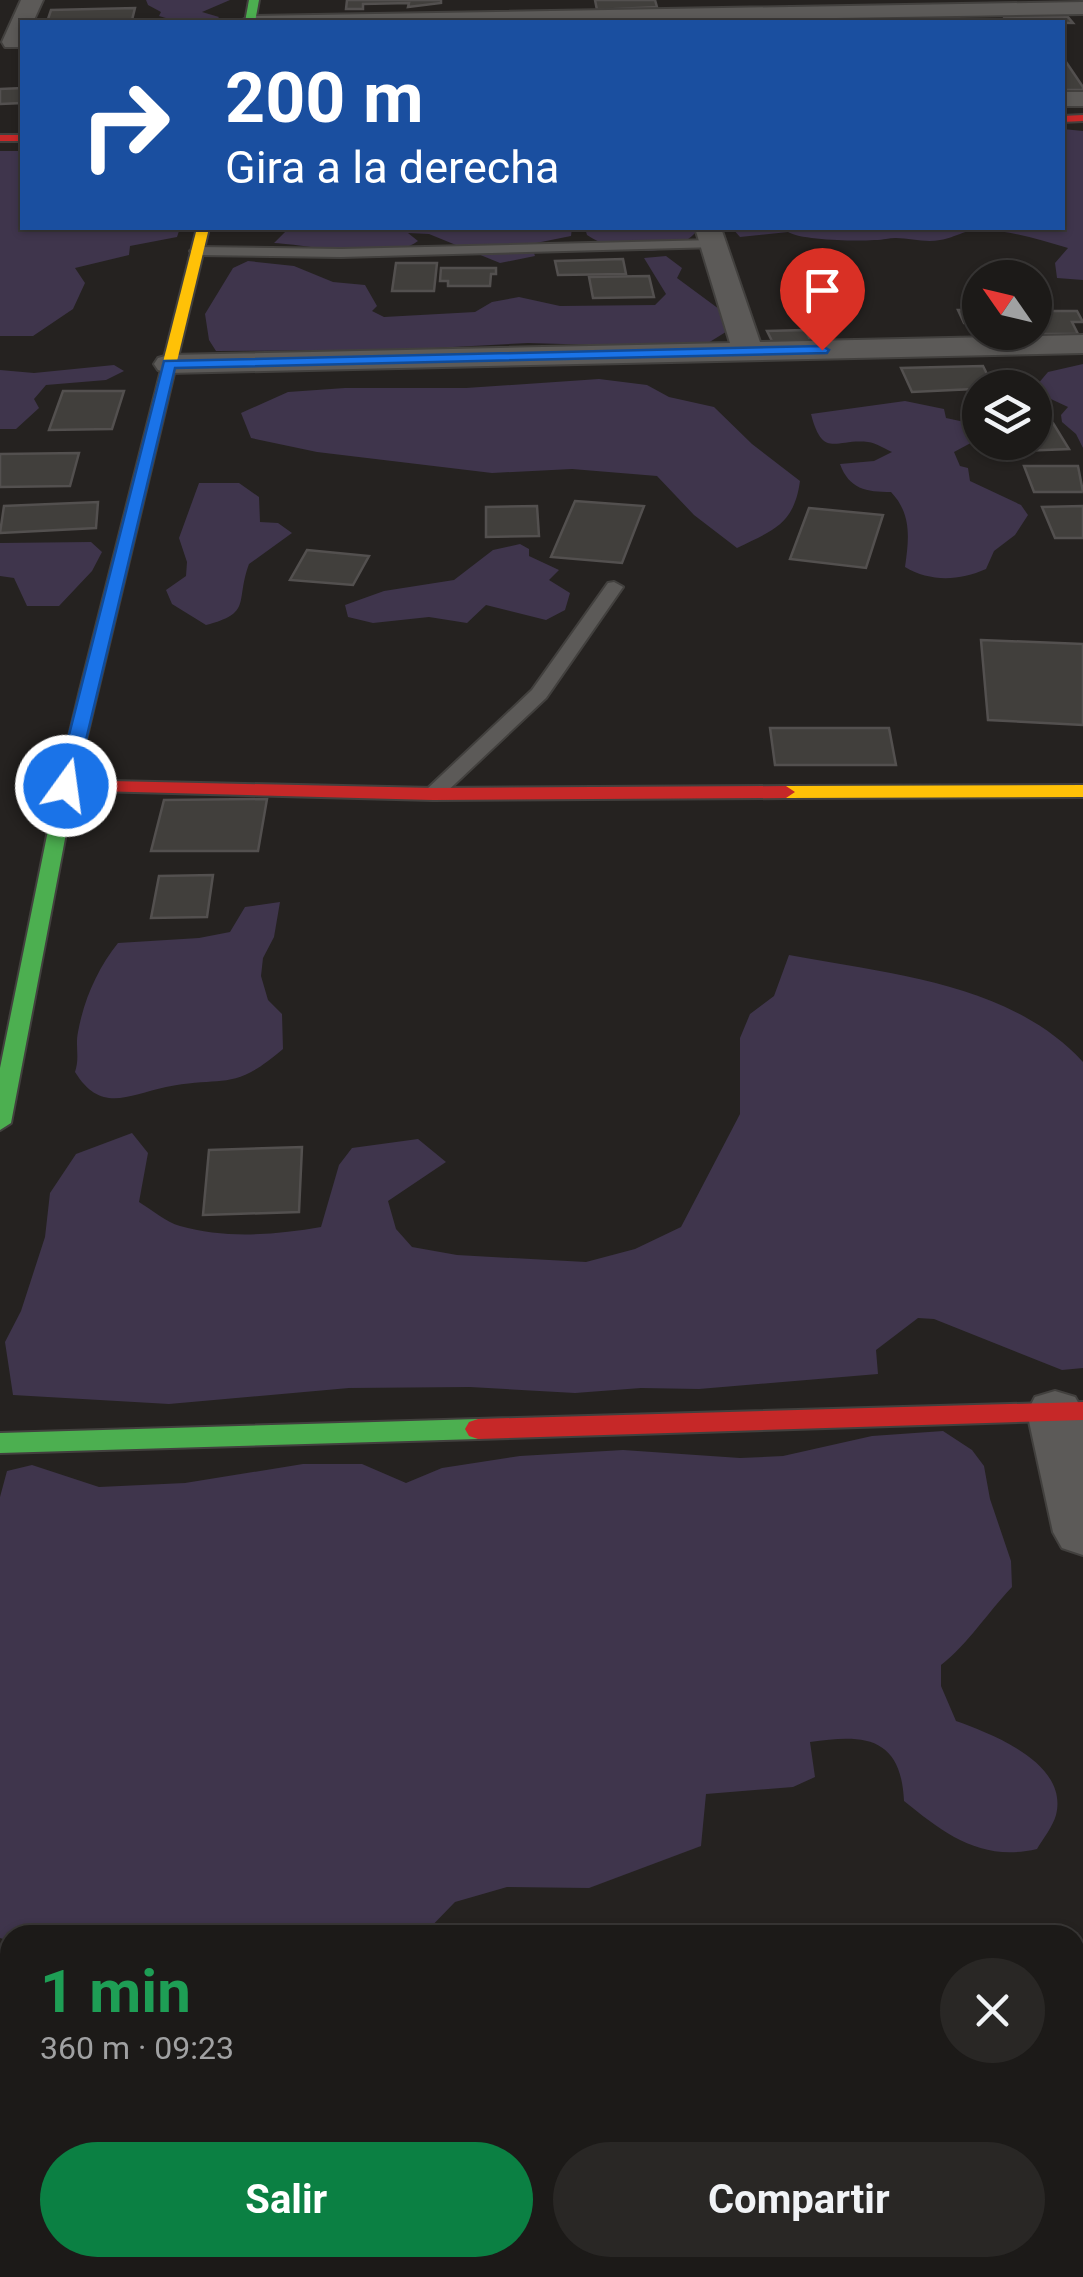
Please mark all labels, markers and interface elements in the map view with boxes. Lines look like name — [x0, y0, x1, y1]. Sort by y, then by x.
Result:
text: 200 m — [225, 57, 424, 139]
icon: right — [60, 60, 190, 190]
text: Gira a la derecha — [225, 141, 560, 194]
pin — [780, 248, 865, 351]
north arrow — [962, 260, 1052, 350]
map controls — [962, 260, 1052, 460]
icon: arrive — [795, 263, 850, 318]
button: layers — [962, 370, 1052, 460]
position arrow — [14, 734, 118, 838]
text: 1 min — [40, 1956, 191, 2027]
button: close — [940, 1958, 1045, 2063]
text: 360 m · 09:23 — [40, 2029, 234, 2067]
button: Salir — [40, 2142, 533, 2257]
button: Compartir — [553, 2142, 1045, 2257]

